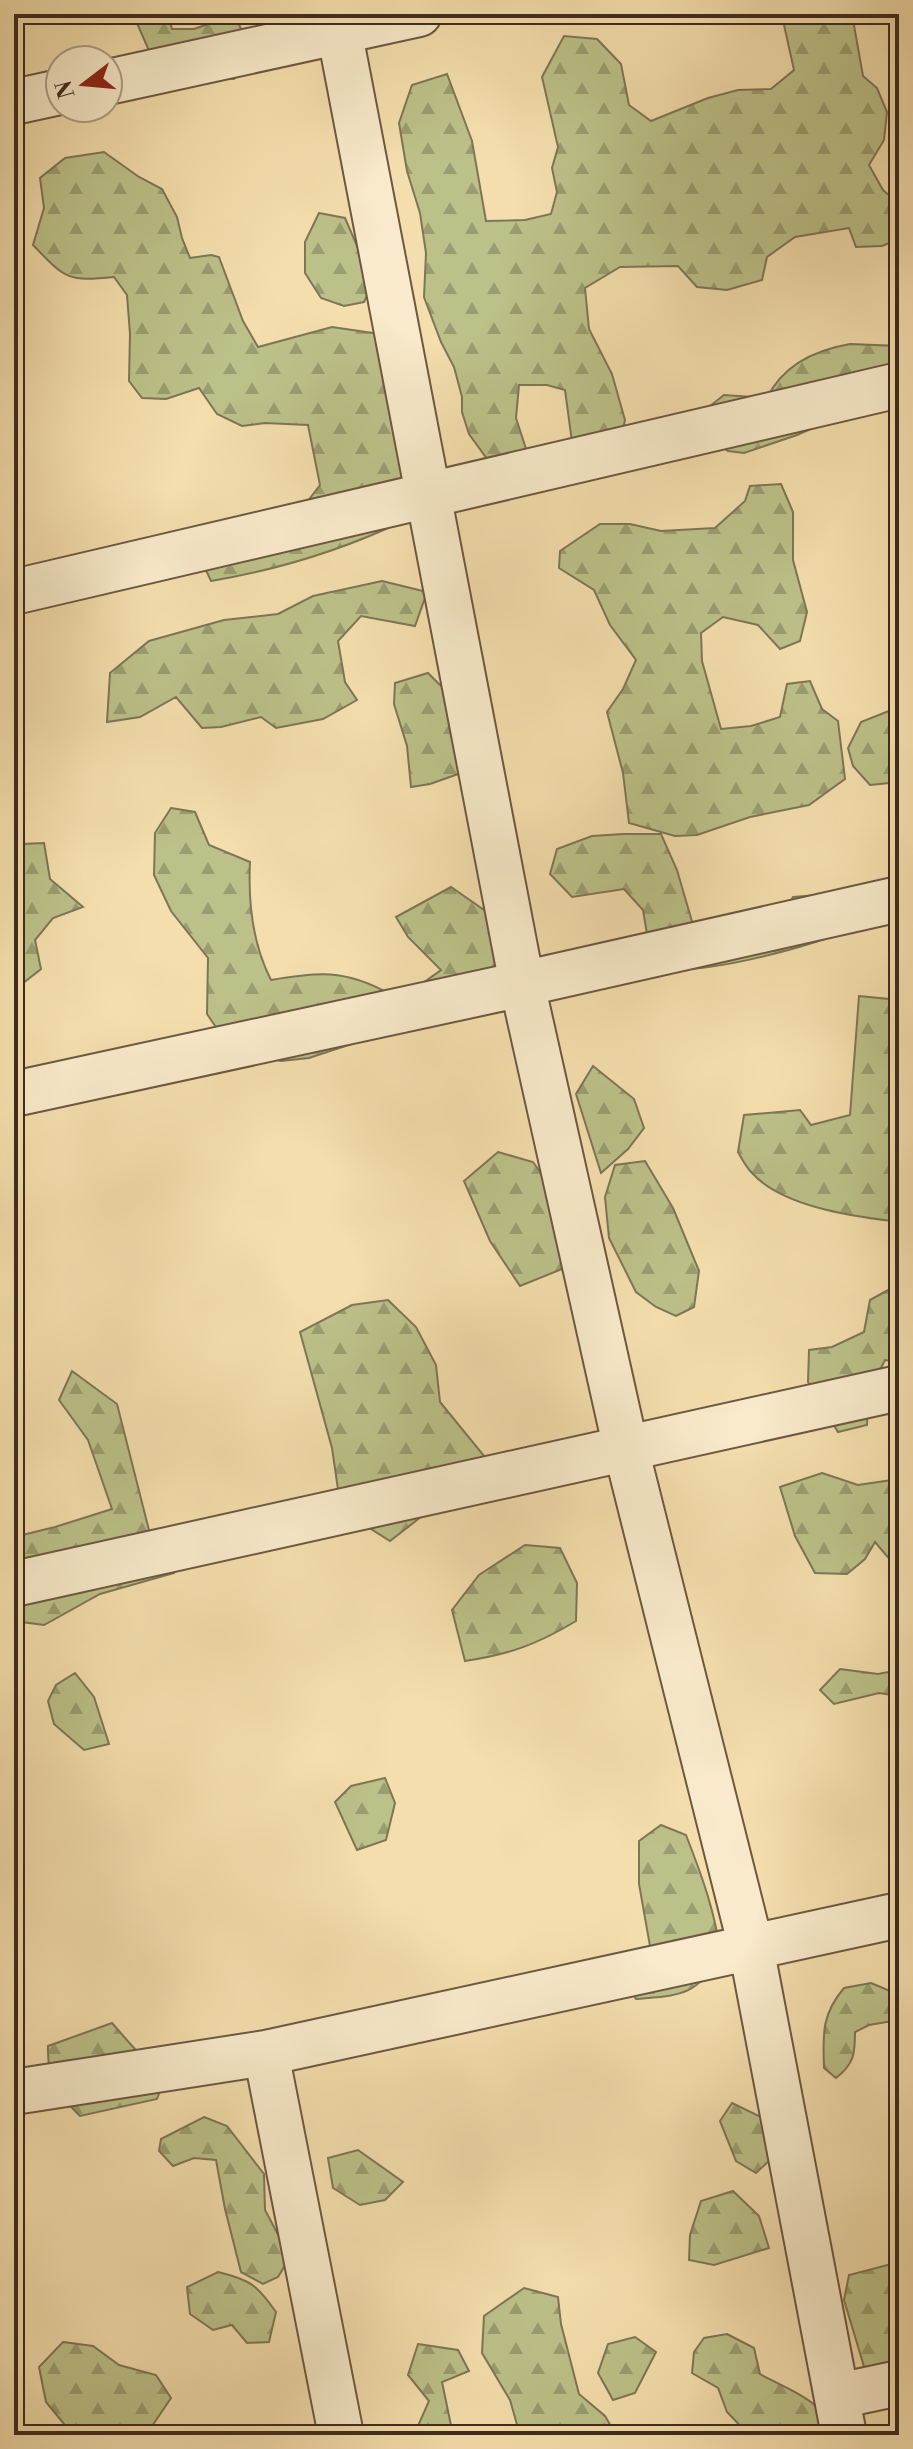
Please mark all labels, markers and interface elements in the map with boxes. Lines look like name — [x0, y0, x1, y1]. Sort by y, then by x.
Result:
north arrow — [44, 44, 124, 124]
text: N — [51, 76, 82, 101]

